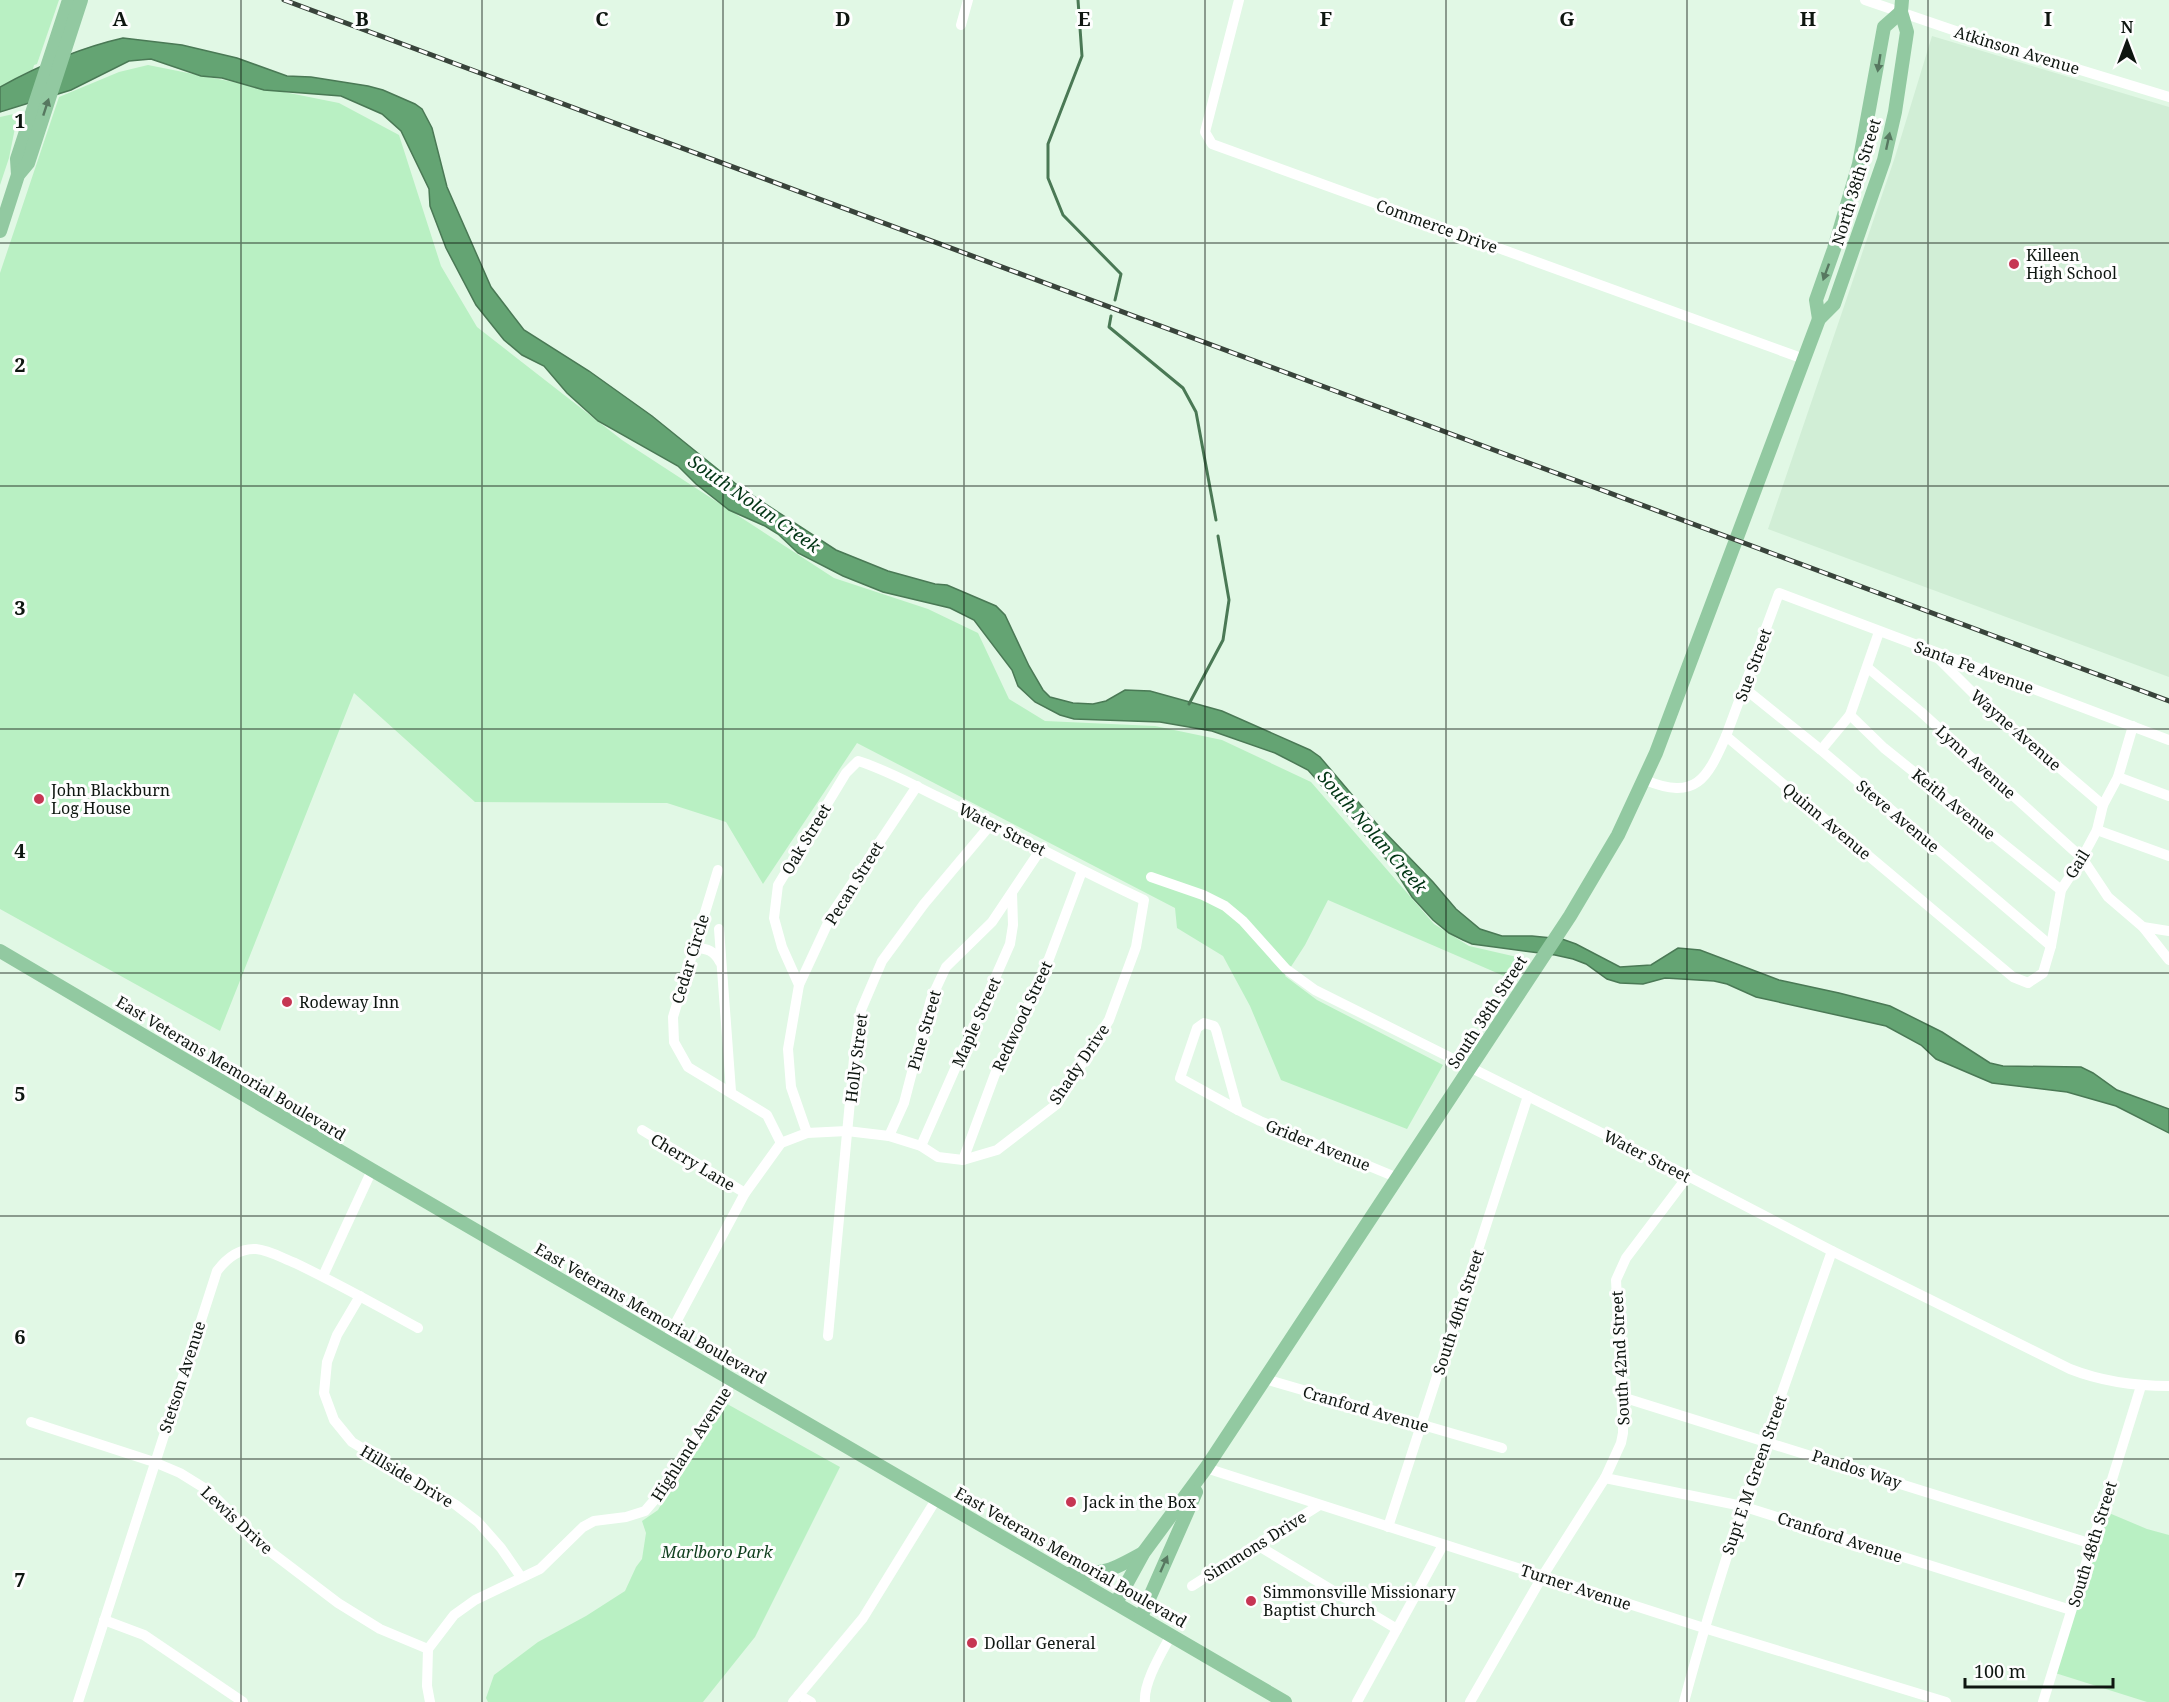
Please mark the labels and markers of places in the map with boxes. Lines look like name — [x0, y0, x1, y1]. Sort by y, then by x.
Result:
place label: Killeen High School — [2026, 244, 2117, 284]
marker: Killeen High School — [2007, 257, 2021, 271]
place label: John Blackburn Log House — [50, 779, 170, 819]
marker: John Blackburn Log House — [32, 792, 46, 806]
place label: Rodeway Inn — [299, 991, 399, 1013]
marker: Rodeway Inn — [280, 995, 294, 1009]
place label: Jack in the Box — [1082, 1491, 1197, 1513]
marker: Jack in the Box — [1064, 1495, 1078, 1509]
place label: Simmonsville Missionary Baptist Church — [1263, 1581, 1457, 1621]
marker: Simmonsville Missionary Baptist Church — [1244, 1594, 1258, 1608]
place label: Dollar General — [984, 1632, 1096, 1654]
marker: Dollar General — [965, 1636, 979, 1650]

